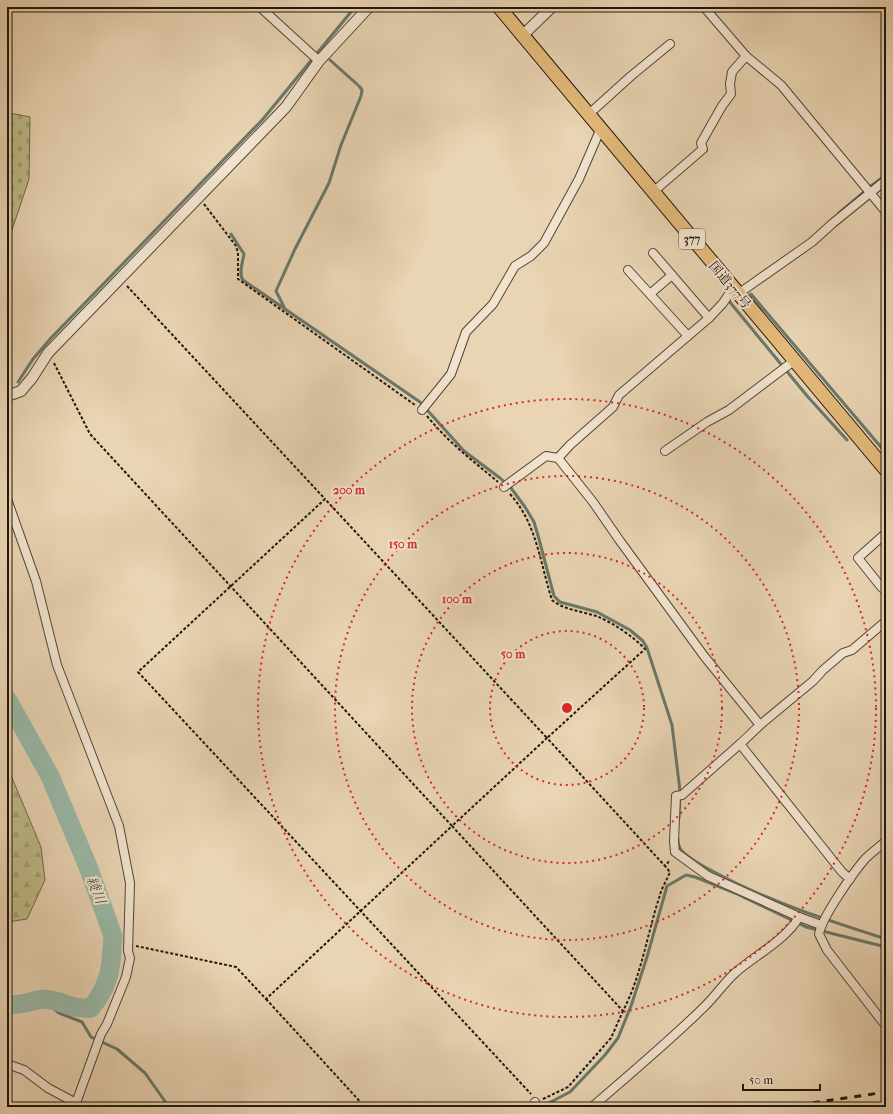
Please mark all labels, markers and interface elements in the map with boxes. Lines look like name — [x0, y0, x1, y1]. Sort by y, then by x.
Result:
road number: 377 — [679, 229, 705, 249]
street label: 国道377号 — [706, 258, 754, 312]
text: 200 m — [333, 483, 366, 497]
text: 150 m — [389, 537, 418, 551]
text: 100 m — [442, 592, 473, 606]
text: 50 m — [501, 647, 526, 661]
centre of rings — [560, 701, 574, 715]
water label: 綾川 — [83, 874, 110, 908]
scale bar — [743, 1066, 820, 1092]
text: 50 m — [749, 1073, 773, 1087]

